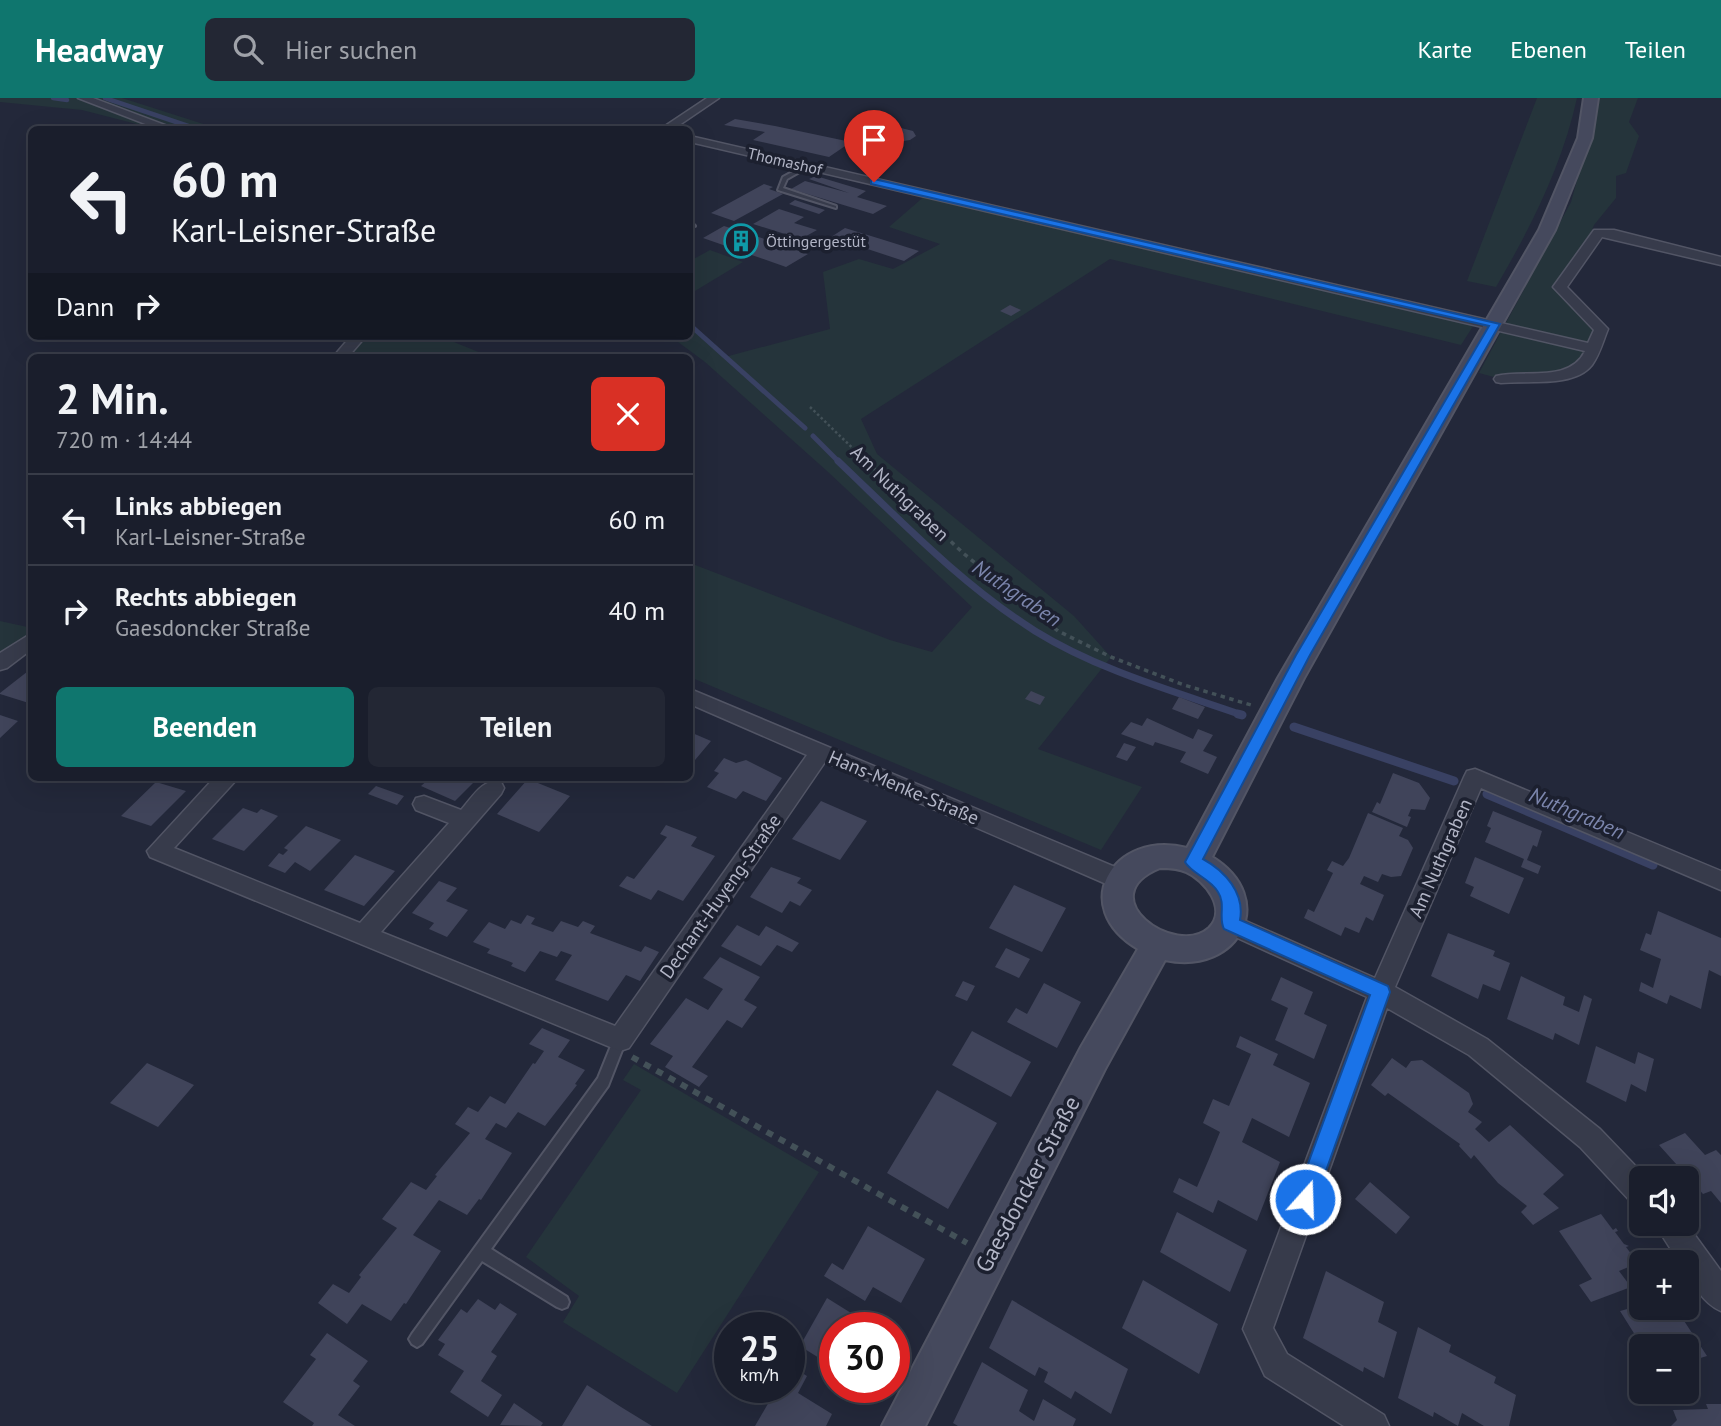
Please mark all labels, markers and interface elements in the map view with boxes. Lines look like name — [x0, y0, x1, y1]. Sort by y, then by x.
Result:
search box — [205, 18, 695, 81]
text: Headway — [35, 28, 163, 71]
icon: search — [229, 30, 267, 68]
text: Hier suchen — [285, 33, 417, 66]
text: Karte — [1418, 34, 1472, 65]
text: Ebenen — [1510, 34, 1587, 65]
text: Teilen — [1625, 34, 1686, 65]
pin — [844, 110, 904, 182]
icon: arrive — [855, 121, 893, 159]
street label: Thomashof — [746, 143, 825, 180]
text: 60 m — [171, 147, 278, 211]
icon: left — [56, 154, 147, 245]
text: Karl-Leisner-Straße — [171, 209, 436, 251]
building icon: Öttingergestüt — [722, 222, 760, 260]
place label: Öttingergestüt — [766, 231, 866, 251]
icon: right — [128, 287, 166, 325]
text: Dann — [56, 290, 114, 323]
text: 2 Min. — [56, 371, 169, 426]
button: close — [591, 377, 665, 451]
text: 720 m · 14:44 — [56, 425, 192, 454]
street label: Am Nuthgraben — [846, 440, 954, 546]
text: Links abbiegen — [115, 489, 282, 522]
icon: left — [56, 501, 94, 539]
text: 60 m — [609, 503, 665, 536]
text: Karl-Leisner-Straße — [115, 522, 306, 551]
water label: Nuthgraben — [967, 554, 1067, 633]
text: Rechts abbiegen — [115, 580, 297, 613]
icon: right — [56, 592, 94, 630]
text: 40 m — [609, 594, 665, 627]
text: Gaesdoncker Straße — [115, 613, 310, 642]
button: Beenden — [56, 687, 354, 767]
button: Teilen — [368, 687, 665, 767]
street label: Hans-Menke-Straße — [825, 744, 983, 830]
water label: Nuthgraben — [1525, 781, 1629, 845]
street label: Am Nuthgraben — [1403, 795, 1477, 921]
street label: Dechant-Huyeng-Straße — [654, 809, 786, 983]
street label: Gaesdoncker Straße — [968, 1091, 1086, 1277]
position arrow — [1268, 1162, 1342, 1236]
map controls — [1629, 1166, 1699, 1404]
button: sound — [1629, 1166, 1699, 1236]
button: + — [1629, 1250, 1699, 1320]
speed limit sign: 30 — [819, 1312, 910, 1403]
text: 25 — [740, 1325, 779, 1371]
button: − — [1629, 1334, 1699, 1404]
text: km/h — [740, 1363, 779, 1386]

